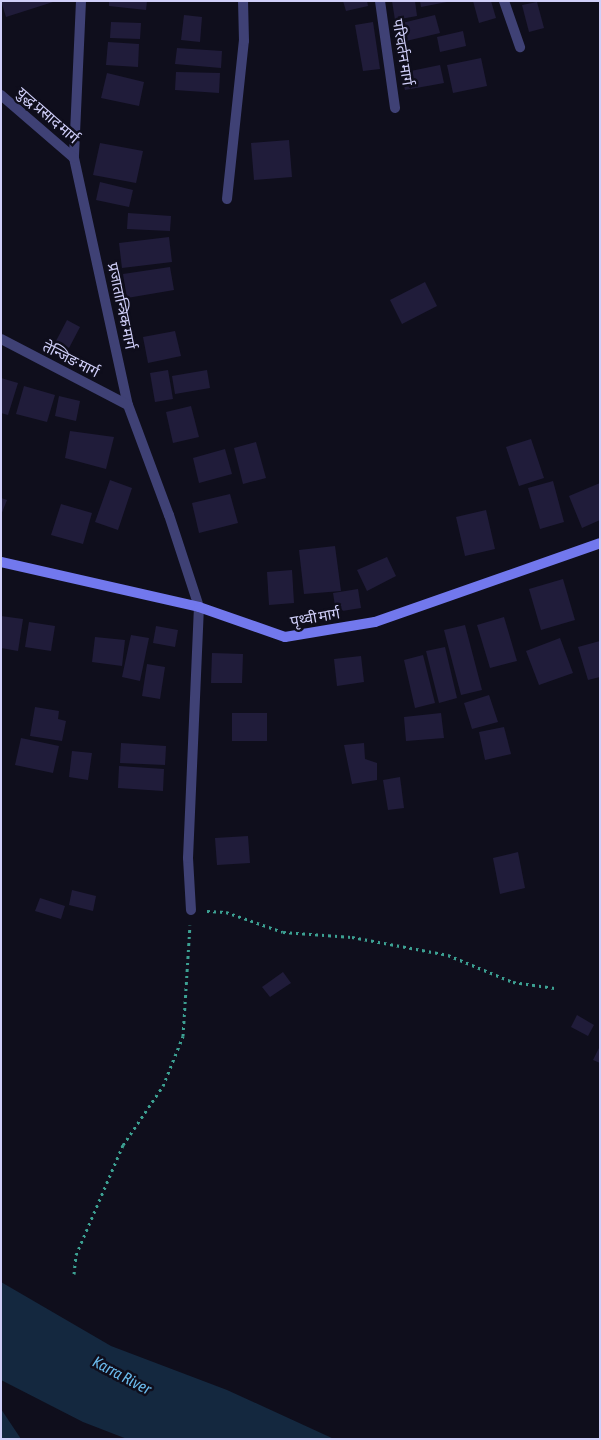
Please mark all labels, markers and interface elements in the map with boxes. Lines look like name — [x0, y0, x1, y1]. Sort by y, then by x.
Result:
street label: परिवर्तन मार्ग — [389, 17, 417, 87]
street label: युद्ध प्रसाद मार्ग — [13, 83, 83, 147]
street label: प्रजातान्त्रिक मार्ग — [104, 261, 140, 351]
street label: तेन्जिङ मार्ग — [40, 337, 102, 381]
street label: पृथ्वी मार्ग — [289, 604, 341, 630]
water label: Karra River — [89, 1352, 155, 1398]

